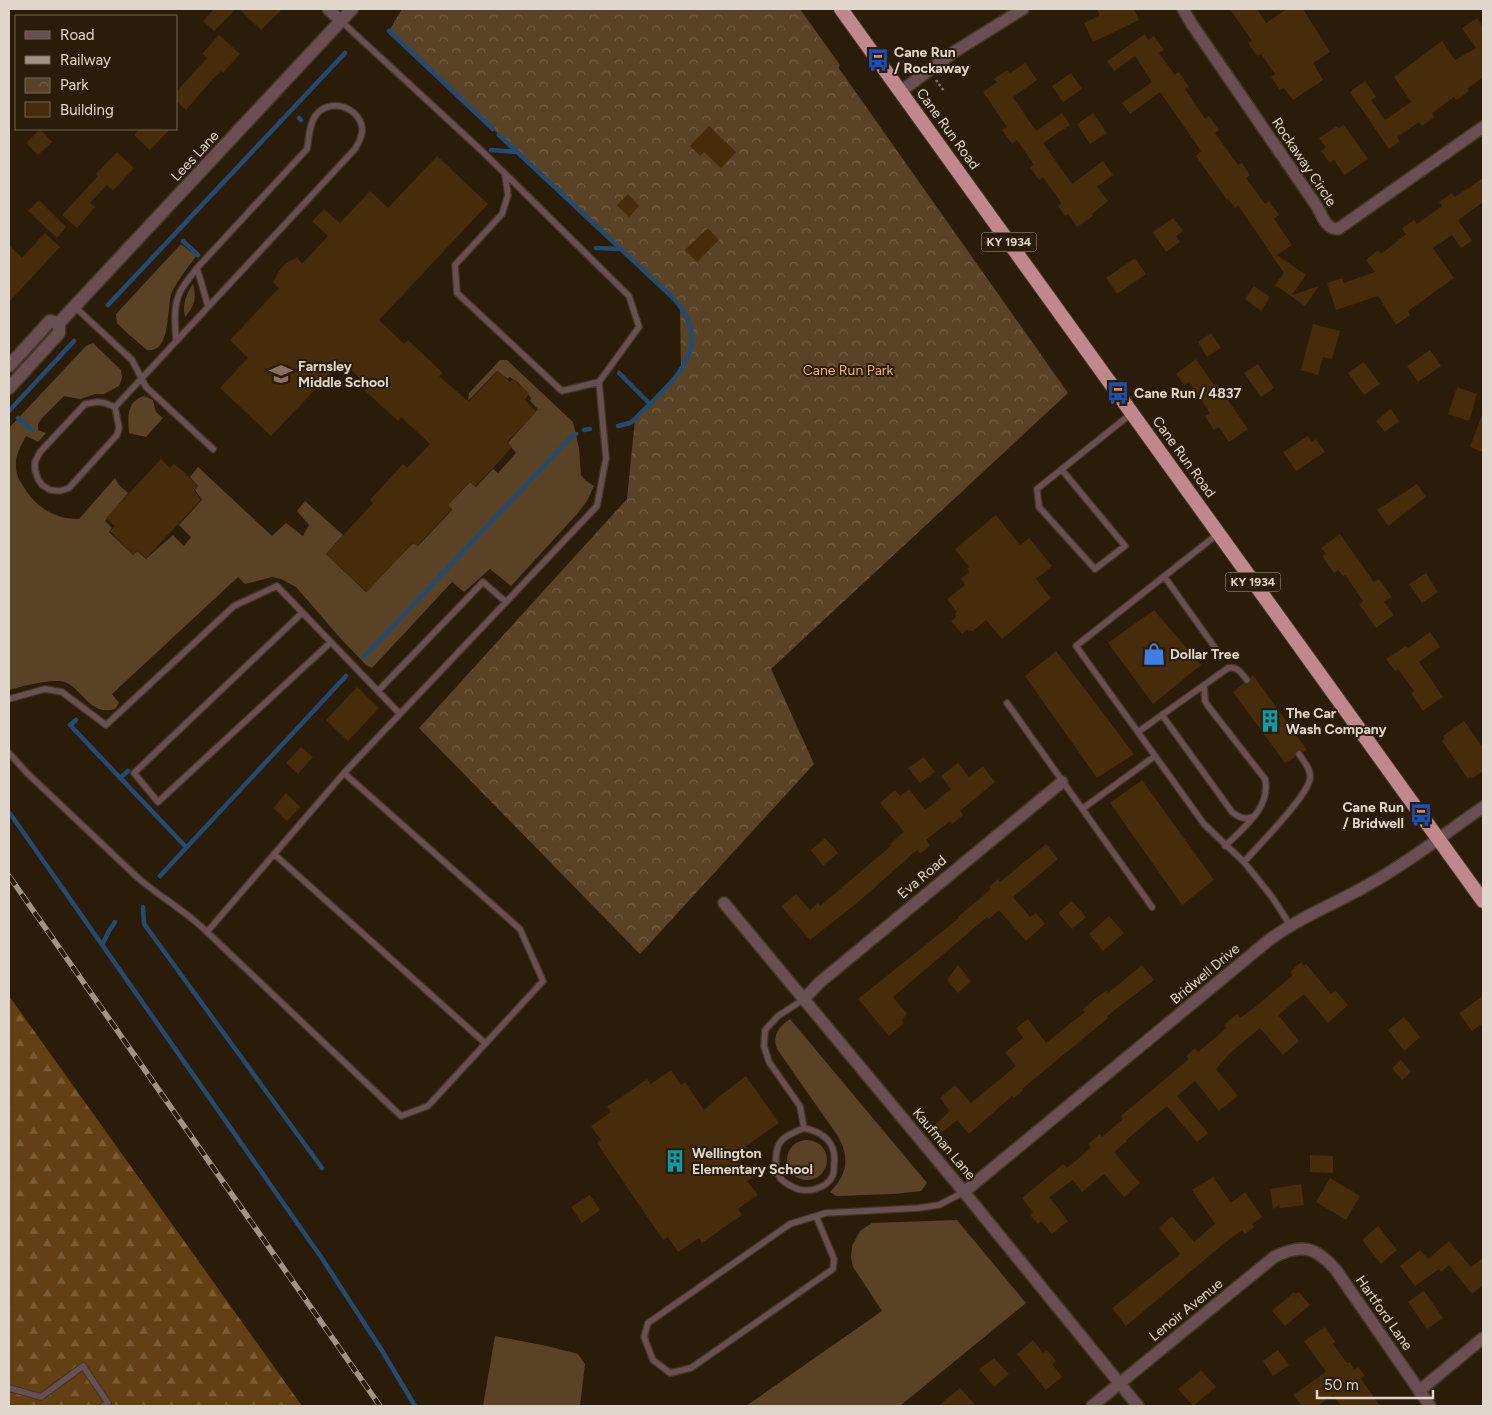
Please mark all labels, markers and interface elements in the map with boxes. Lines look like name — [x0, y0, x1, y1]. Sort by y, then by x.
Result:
legend — [15, 15, 178, 130]
text: Road — [60, 26, 95, 44]
place label: Cane Run / Rockaway — [894, 44, 970, 77]
bus stop icon: Cane Run / Rockaway — [865, 47, 891, 73]
text: Railway — [60, 51, 111, 69]
text: Park — [60, 76, 89, 94]
street label: Cane Run Road — [913, 85, 983, 173]
text: Building — [60, 101, 114, 119]
street label: Rockaway Circle — [1268, 114, 1340, 210]
street label: Lees Lane — [167, 127, 223, 185]
road number: KY 1934 — [982, 232, 1036, 252]
place label: Farnsley Middle School — [298, 358, 389, 391]
school or university icon: Farnsley Middle School — [268, 361, 294, 387]
park label: Cane Run Park — [803, 362, 894, 379]
bus stop icon: Cane Run / 4837 — [1105, 380, 1131, 406]
place label: Cane Run / 4837 — [1134, 385, 1242, 402]
street label: Cane Run Road — [1149, 413, 1219, 501]
road number: KY 1934 — [1226, 572, 1280, 592]
shop icon: Dollar Tree — [1141, 641, 1167, 667]
place label: Dollar Tree — [1170, 646, 1240, 663]
place label: The Car Wash Company — [1286, 705, 1388, 738]
building icon: The Car Wash Company — [1257, 708, 1283, 734]
place label: Cane Run / Bridwell — [1342, 799, 1404, 832]
bus stop icon: Cane Run / Bridwell — [1408, 802, 1434, 828]
street label: Eva Road — [894, 852, 950, 902]
street label: Bridwell Drive — [1167, 940, 1243, 1008]
street label: Kaufman Lane — [909, 1105, 979, 1184]
place label: Wellington Elementary School — [692, 1145, 813, 1178]
building icon: Wellington Elementary School — [662, 1148, 688, 1174]
street label: Hartford Lane — [1352, 1272, 1416, 1354]
street label: Lenoir Avenue — [1146, 1275, 1226, 1345]
scale bar — [1317, 1368, 1433, 1400]
text: 50 m — [1324, 1376, 1359, 1394]

